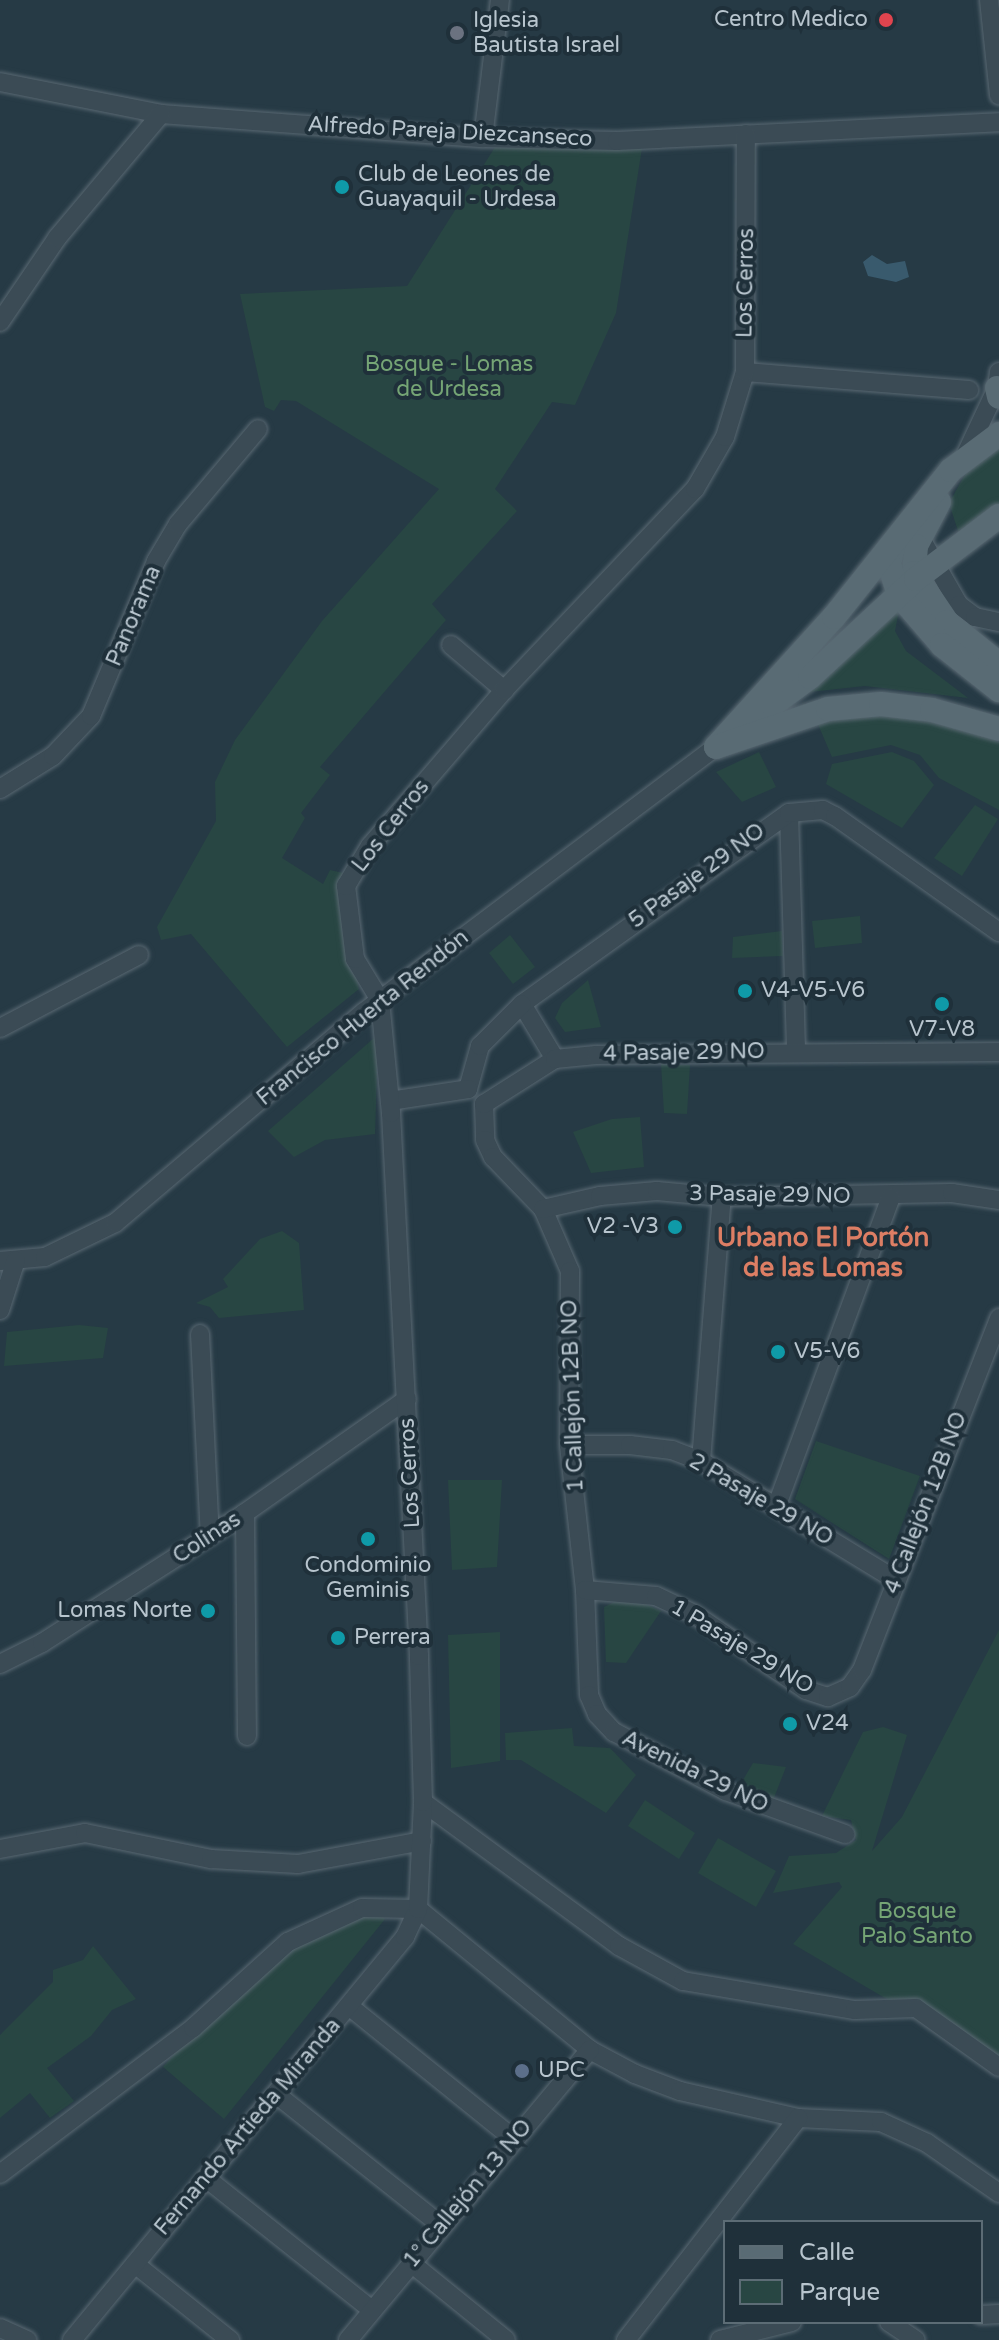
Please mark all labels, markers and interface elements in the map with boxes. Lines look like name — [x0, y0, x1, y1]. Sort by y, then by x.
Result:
place label: Iglesia Bautista Israel — [473, 7, 620, 58]
place label: Centro Medico — [714, 7, 868, 33]
marker: Centro Medico — [875, 9, 897, 31]
marker: Iglesia Bautista Israel — [448, 24, 466, 42]
street label: Alfredo Pareja Diezcanseco — [307, 111, 593, 153]
place label: Club de Leones de Guayaquil - Urdesa — [358, 161, 557, 212]
marker: Club de Leones de Guayaquil - Urdesa — [333, 178, 351, 196]
street label: Los Cerros — [732, 228, 760, 338]
park label: Bosque - Lomas de Urdesa — [365, 351, 533, 402]
street label: Panorama — [101, 562, 167, 670]
street label: Los Cerros — [347, 774, 435, 878]
street label: 5 Pasaje 29 NO — [624, 818, 770, 934]
street label: Francisco Huerta Rendón — [252, 924, 474, 1112]
place label: V4-V5-V6 — [761, 978, 865, 1004]
marker: V4-V5-V6 — [736, 982, 754, 1000]
marker: V7-V8 — [933, 995, 951, 1013]
place label: V7-V8 — [909, 1017, 975, 1043]
street label: 4 Pasaje 29 NO — [603, 1038, 765, 1068]
street label: 3 Pasaje 29 NO — [689, 1180, 851, 1210]
place label: V2 -V3 — [587, 1214, 659, 1240]
marker: V2 -V3 — [666, 1218, 684, 1236]
district label: Urbano El Portón de las Lomas — [717, 1222, 929, 1284]
street label: 1 Callejón 12B NO — [556, 1299, 590, 1493]
place label: V5-V6 — [794, 1339, 860, 1365]
marker: V5-V6 — [769, 1343, 787, 1361]
street label: 4 Callejón 12B NO — [879, 1408, 973, 1598]
street label: Los Cerros — [394, 1417, 426, 1529]
street label: 2 Pasaje 29 NO — [684, 1448, 838, 1552]
street label: Colinas — [168, 1506, 246, 1570]
marker: Condominio Geminis — [359, 1530, 377, 1548]
place label: Condominio Geminis — [305, 1552, 431, 1604]
street label: 1 Pasaje 29 NO — [666, 1594, 818, 1700]
place label: Lomas Norte — [57, 1598, 192, 1624]
marker: Lomas Norte — [199, 1602, 217, 1620]
place label: Perrera — [354, 1625, 431, 1651]
marker: Perrera — [329, 1629, 347, 1647]
place label: V24 — [806, 1711, 849, 1737]
marker: V24 — [781, 1715, 799, 1733]
street label: Avenida 29 NO — [618, 1725, 772, 1819]
park label: Bosque Palo Santo — [861, 1898, 973, 1950]
street label: Fernando Artieda Miranda — [149, 2013, 347, 2241]
place label: UPC — [538, 2058, 585, 2084]
marker: UPC — [513, 2062, 531, 2080]
street label: 1° Callejón 13 NO — [398, 2114, 538, 2274]
legend — [723, 2220, 983, 2324]
text: Calle — [799, 2238, 855, 2267]
text: Parque — [799, 2278, 880, 2307]

